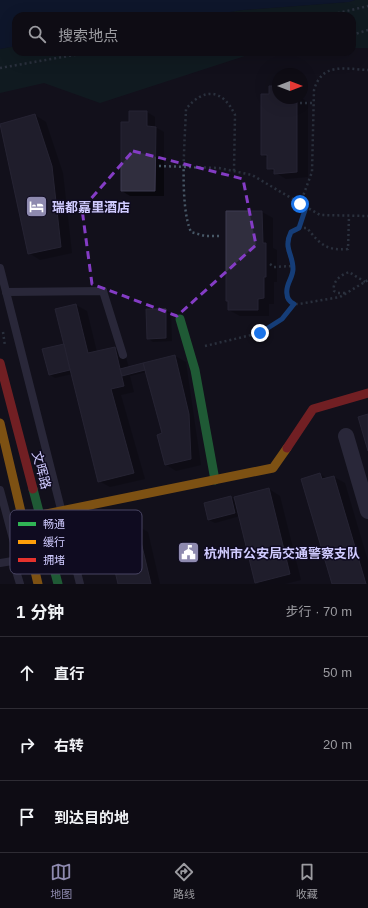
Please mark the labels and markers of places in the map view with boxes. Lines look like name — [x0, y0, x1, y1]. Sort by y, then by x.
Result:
hotel icon: 瑞都嘉里酒店 — [24, 194, 50, 220]
place label: 瑞都嘉里酒店 — [52, 200, 130, 215]
public building icon: 杭州市公安局交通警察支队 — [176, 540, 202, 566]
place label: 杭州市公安局交通警察支队 — [204, 546, 360, 561]

